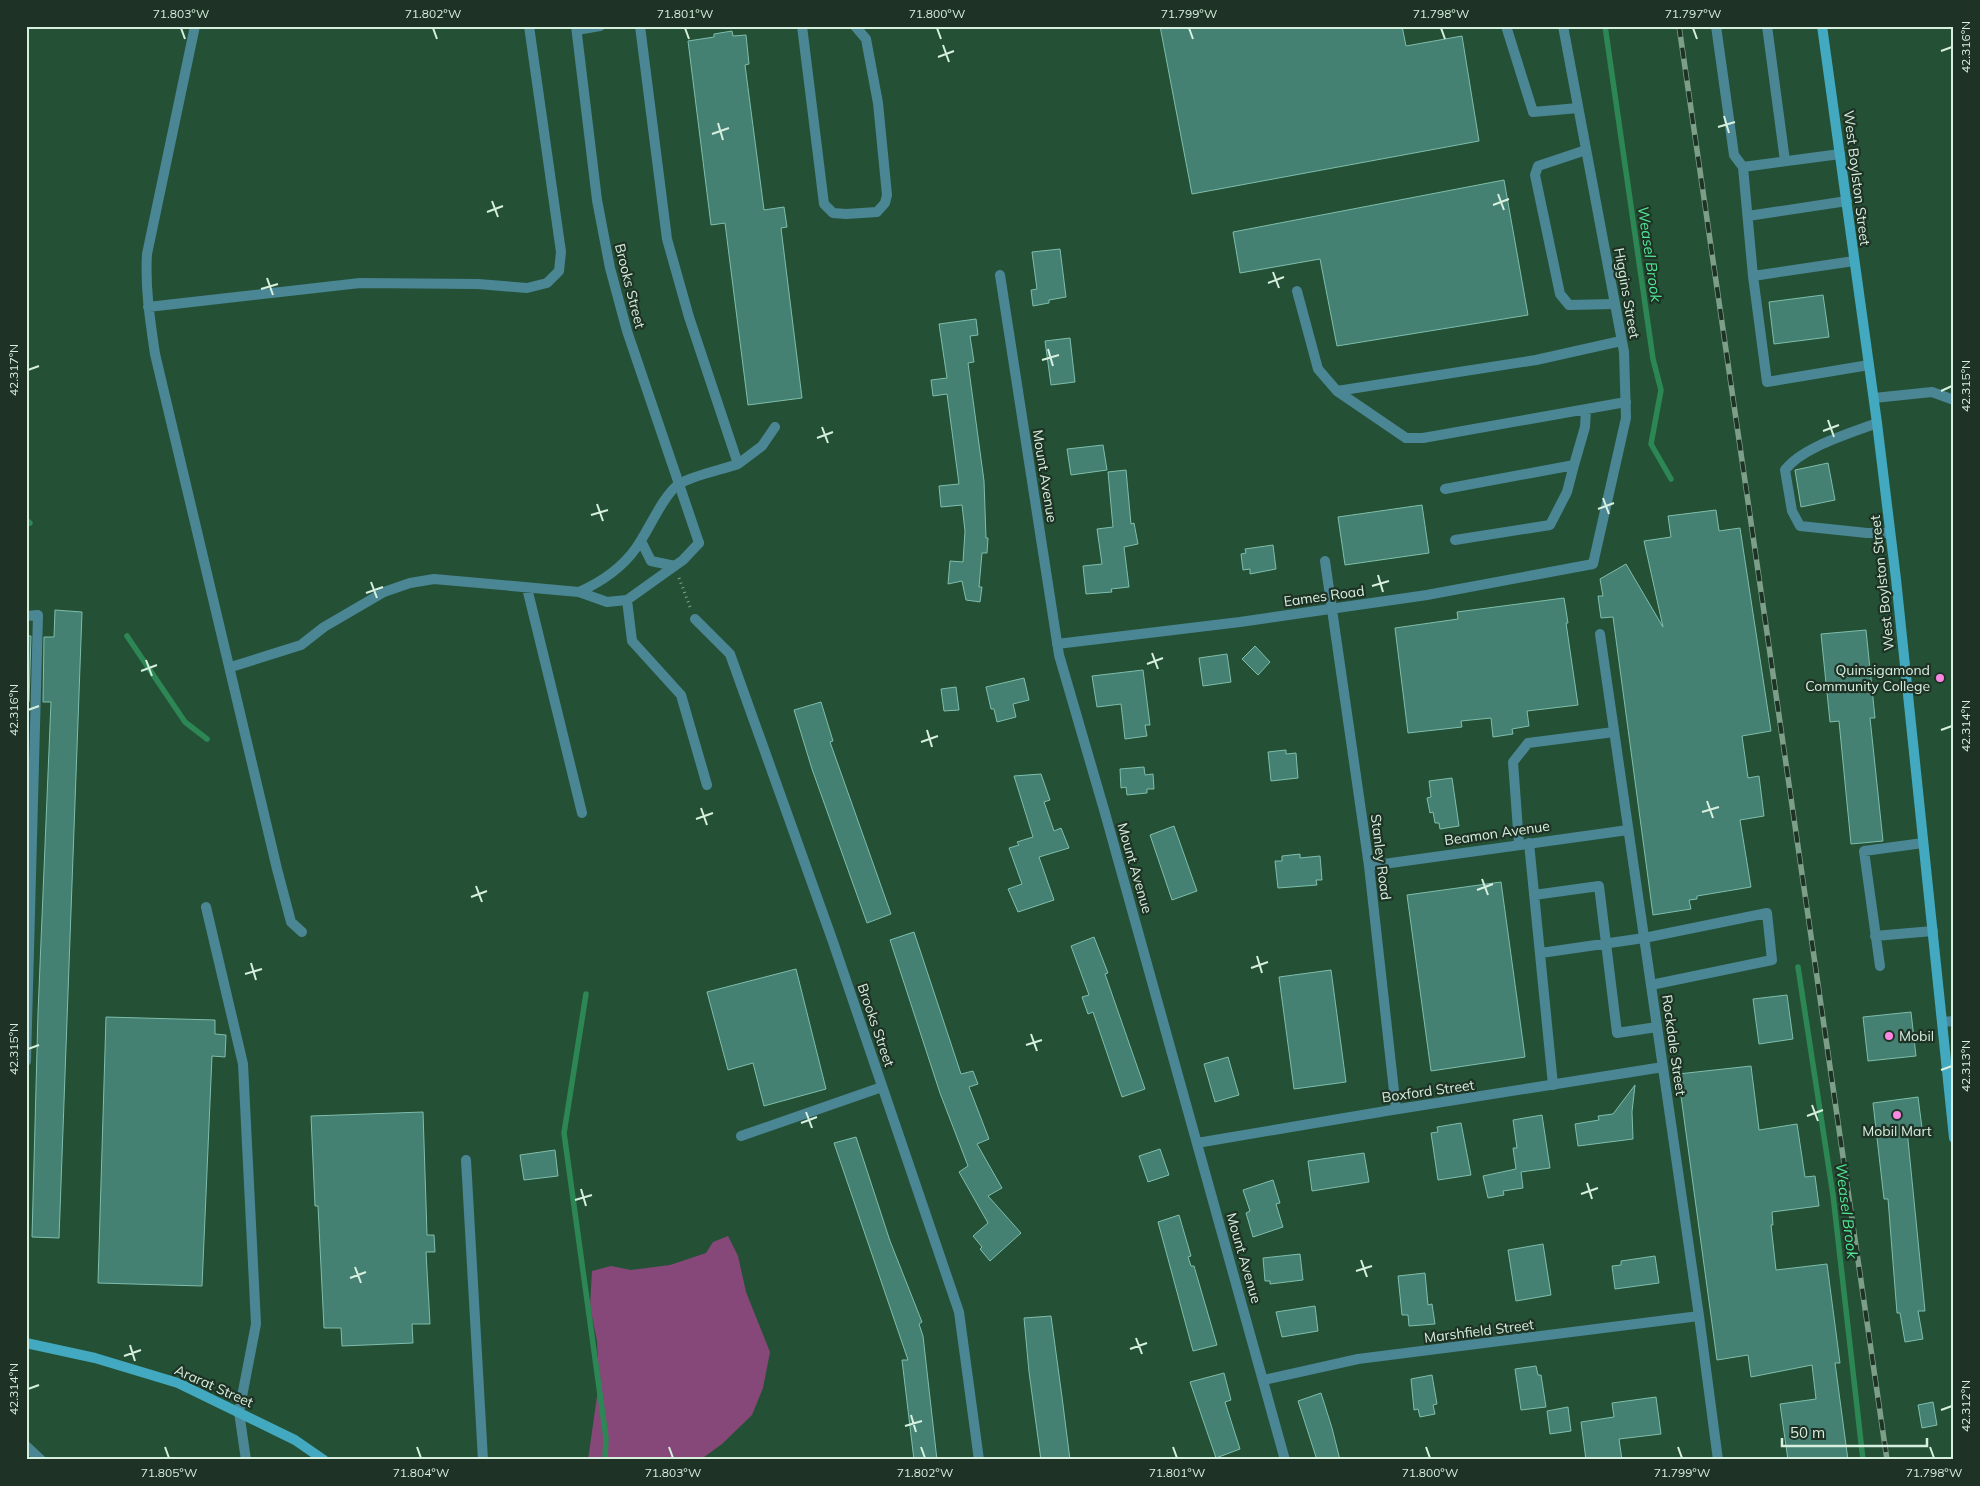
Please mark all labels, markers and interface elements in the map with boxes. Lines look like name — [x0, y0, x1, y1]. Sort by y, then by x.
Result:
text: 71.803°W — [153, 6, 209, 21]
text: 71.802°W — [405, 6, 461, 21]
text: 71.801°W — [657, 6, 713, 21]
text: 71.800°W — [909, 6, 965, 21]
text: 71.799°W — [1161, 6, 1217, 21]
text: 71.798°W — [1413, 6, 1469, 21]
text: 71.797°W — [1665, 6, 1721, 21]
text: 42.316°N — [1958, 21, 1973, 73]
street label: West Boylston Street — [1840, 109, 1874, 247]
water label: Weasel Brook — [1634, 205, 1666, 304]
street label: Brooks Street — [611, 242, 649, 330]
street label: Higgins Street — [1610, 246, 1644, 340]
text: 42.317°N — [6, 344, 21, 396]
text: 42.315°N — [1958, 360, 1973, 412]
street label: Mount Avenue — [1029, 428, 1061, 524]
street label: West Boylston Street — [1866, 514, 1898, 652]
street label: Eames Road — [1282, 581, 1366, 611]
place label: Quinsigamond Community College — [1805, 661, 1930, 695]
marker: Quinsigamond Community College — [1934, 672, 1946, 684]
text: 42.316°N — [6, 684, 21, 736]
text: 42.314°N — [1958, 700, 1973, 752]
street label: Stanley Road — [1367, 813, 1395, 901]
street label: Beamon Avenue — [1443, 817, 1551, 849]
street label: Mount Avenue — [1113, 821, 1157, 915]
street label: Brooks Street — [853, 981, 899, 1069]
street label: Rockdale Street — [1658, 993, 1690, 1097]
text: 42.315°N — [6, 1023, 21, 1075]
place label: Mobil — [1899, 1027, 1934, 1045]
marker: Mobil — [1883, 1030, 1895, 1042]
text: 42.313°N — [1958, 1040, 1973, 1092]
street label: Boxford Street — [1381, 1076, 1475, 1106]
marker: Mobil Mart — [1891, 1109, 1903, 1121]
place label: Mobil Mart — [1862, 1122, 1932, 1140]
water label: Weasel Brook — [1832, 1162, 1862, 1261]
street label: Mount Avenue — [1222, 1211, 1266, 1305]
street label: Marshfield Street — [1423, 1315, 1535, 1347]
street label: Ararat Street — [172, 1361, 256, 1411]
text: 42.314°N — [6, 1363, 21, 1415]
text: 42.312°N — [1958, 1380, 1973, 1432]
scale bar — [1782, 1416, 1928, 1448]
text: 50 m — [1790, 1423, 1825, 1442]
text: 71.805°W — [141, 1465, 197, 1480]
text: 71.804°W — [393, 1465, 449, 1480]
text: 71.803°W — [645, 1465, 701, 1480]
text: 71.802°W — [897, 1465, 953, 1480]
text: 71.801°W — [1149, 1465, 1205, 1480]
text: 71.800°W — [1402, 1465, 1458, 1480]
text: 71.799°W — [1654, 1465, 1710, 1480]
text: 71.798°W — [1906, 1465, 1962, 1480]

